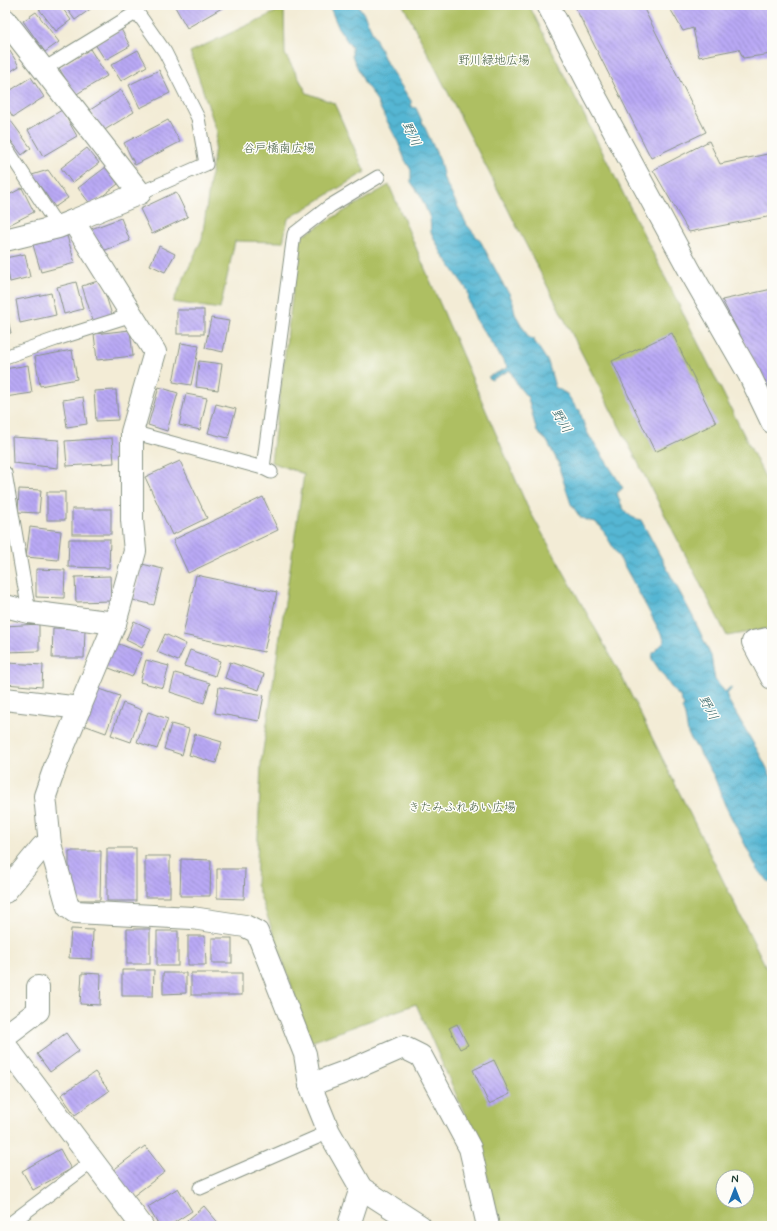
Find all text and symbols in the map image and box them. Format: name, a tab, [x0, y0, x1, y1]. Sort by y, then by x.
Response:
park label: 野川緑地広場	[458, 53, 530, 69]
water label: 野川	[398, 119, 424, 149]
park label: 谷戸橋南広場	[243, 141, 315, 157]
water label: 野川	[547, 405, 575, 437]
water label: 野川	[695, 693, 721, 723]
park label: きたみふれあい広場	[408, 800, 516, 816]
north arrow	[715, 1169, 755, 1209]
text: N	[731, 1173, 739, 1187]

